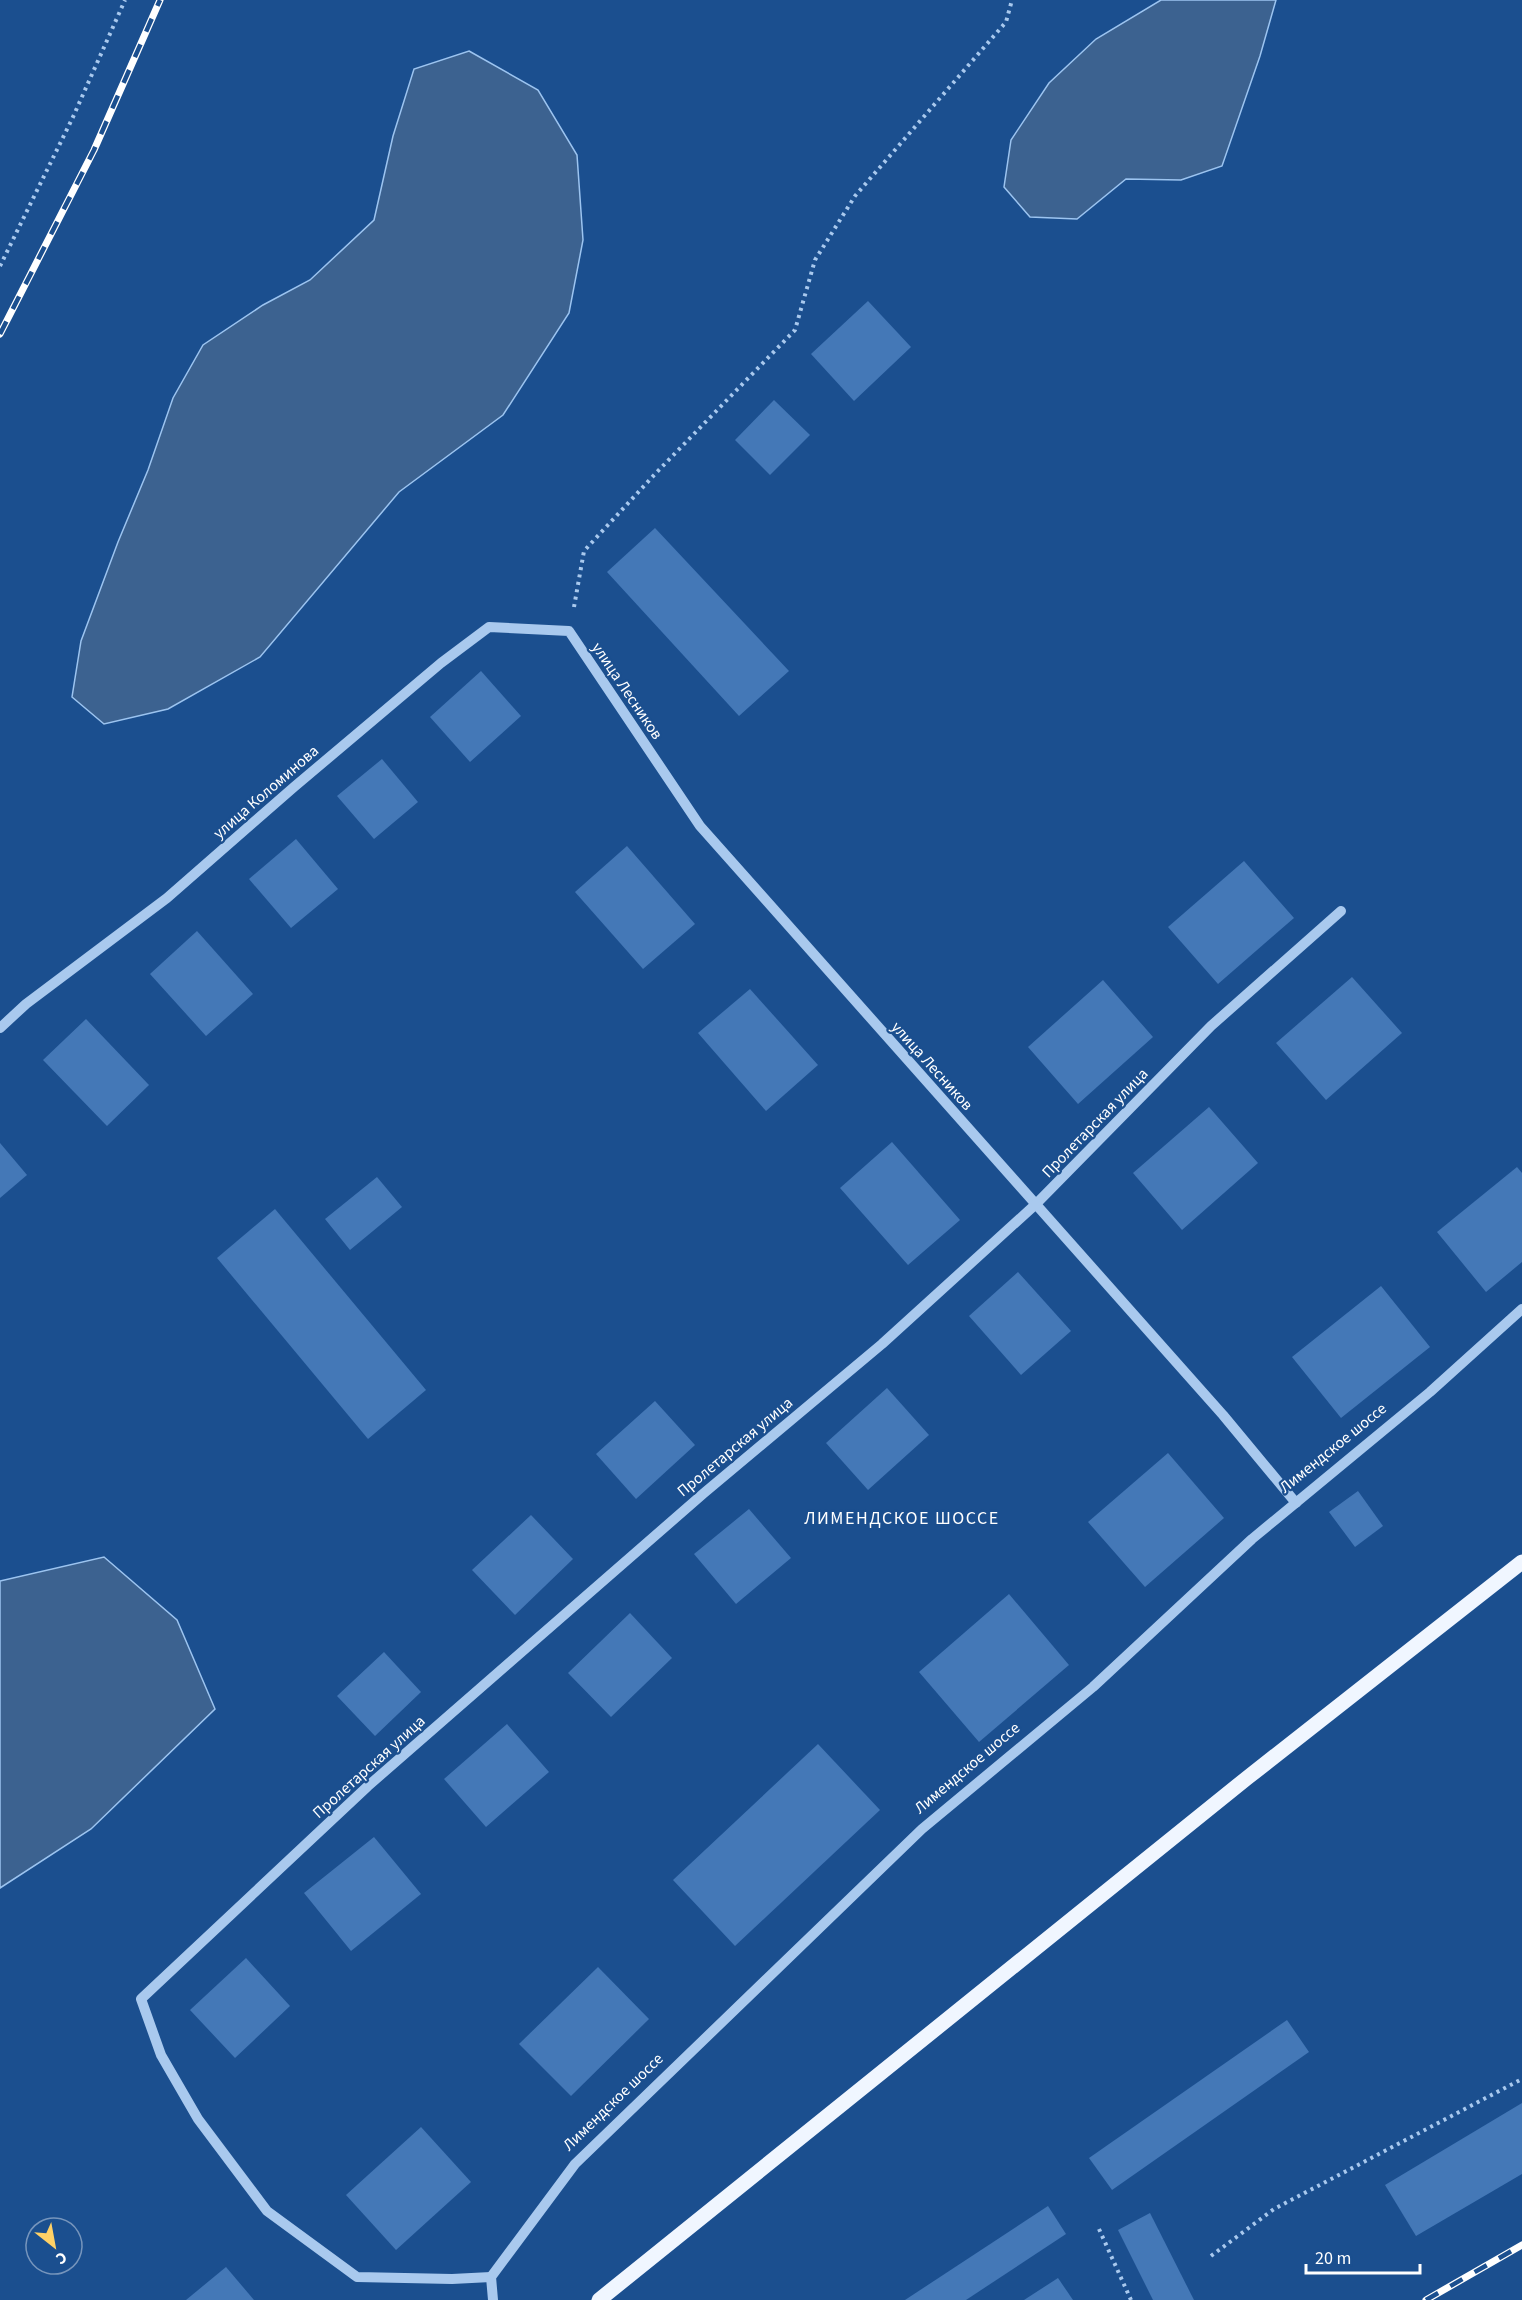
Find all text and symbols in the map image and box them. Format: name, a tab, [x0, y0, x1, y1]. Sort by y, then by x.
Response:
street label: улица Лесников	[586, 638, 668, 744]
street label: улица Коломинова	[209, 740, 323, 844]
street label: улица Лесников	[886, 1017, 978, 1115]
street label: Пролетарская улица	[1037, 1063, 1153, 1183]
street label: Пролетарская улица	[673, 1392, 797, 1502]
street label: Лимендское шоссе	[1275, 1398, 1391, 1498]
district label: ЛИМЕНДСКОЕ ШОССЕ	[804, 1506, 1000, 1531]
street label: Пролетарская улица	[308, 1710, 430, 1824]
street label: Лимендское шоссе	[909, 1717, 1025, 1819]
street label: Лимендское шоссе	[558, 2048, 668, 2156]
north arrow	[24, 2216, 84, 2276]
scale bar	[1306, 2237, 1420, 2275]
text: С	[52, 2246, 71, 2270]
text: 20 m	[1315, 2246, 1351, 2271]

